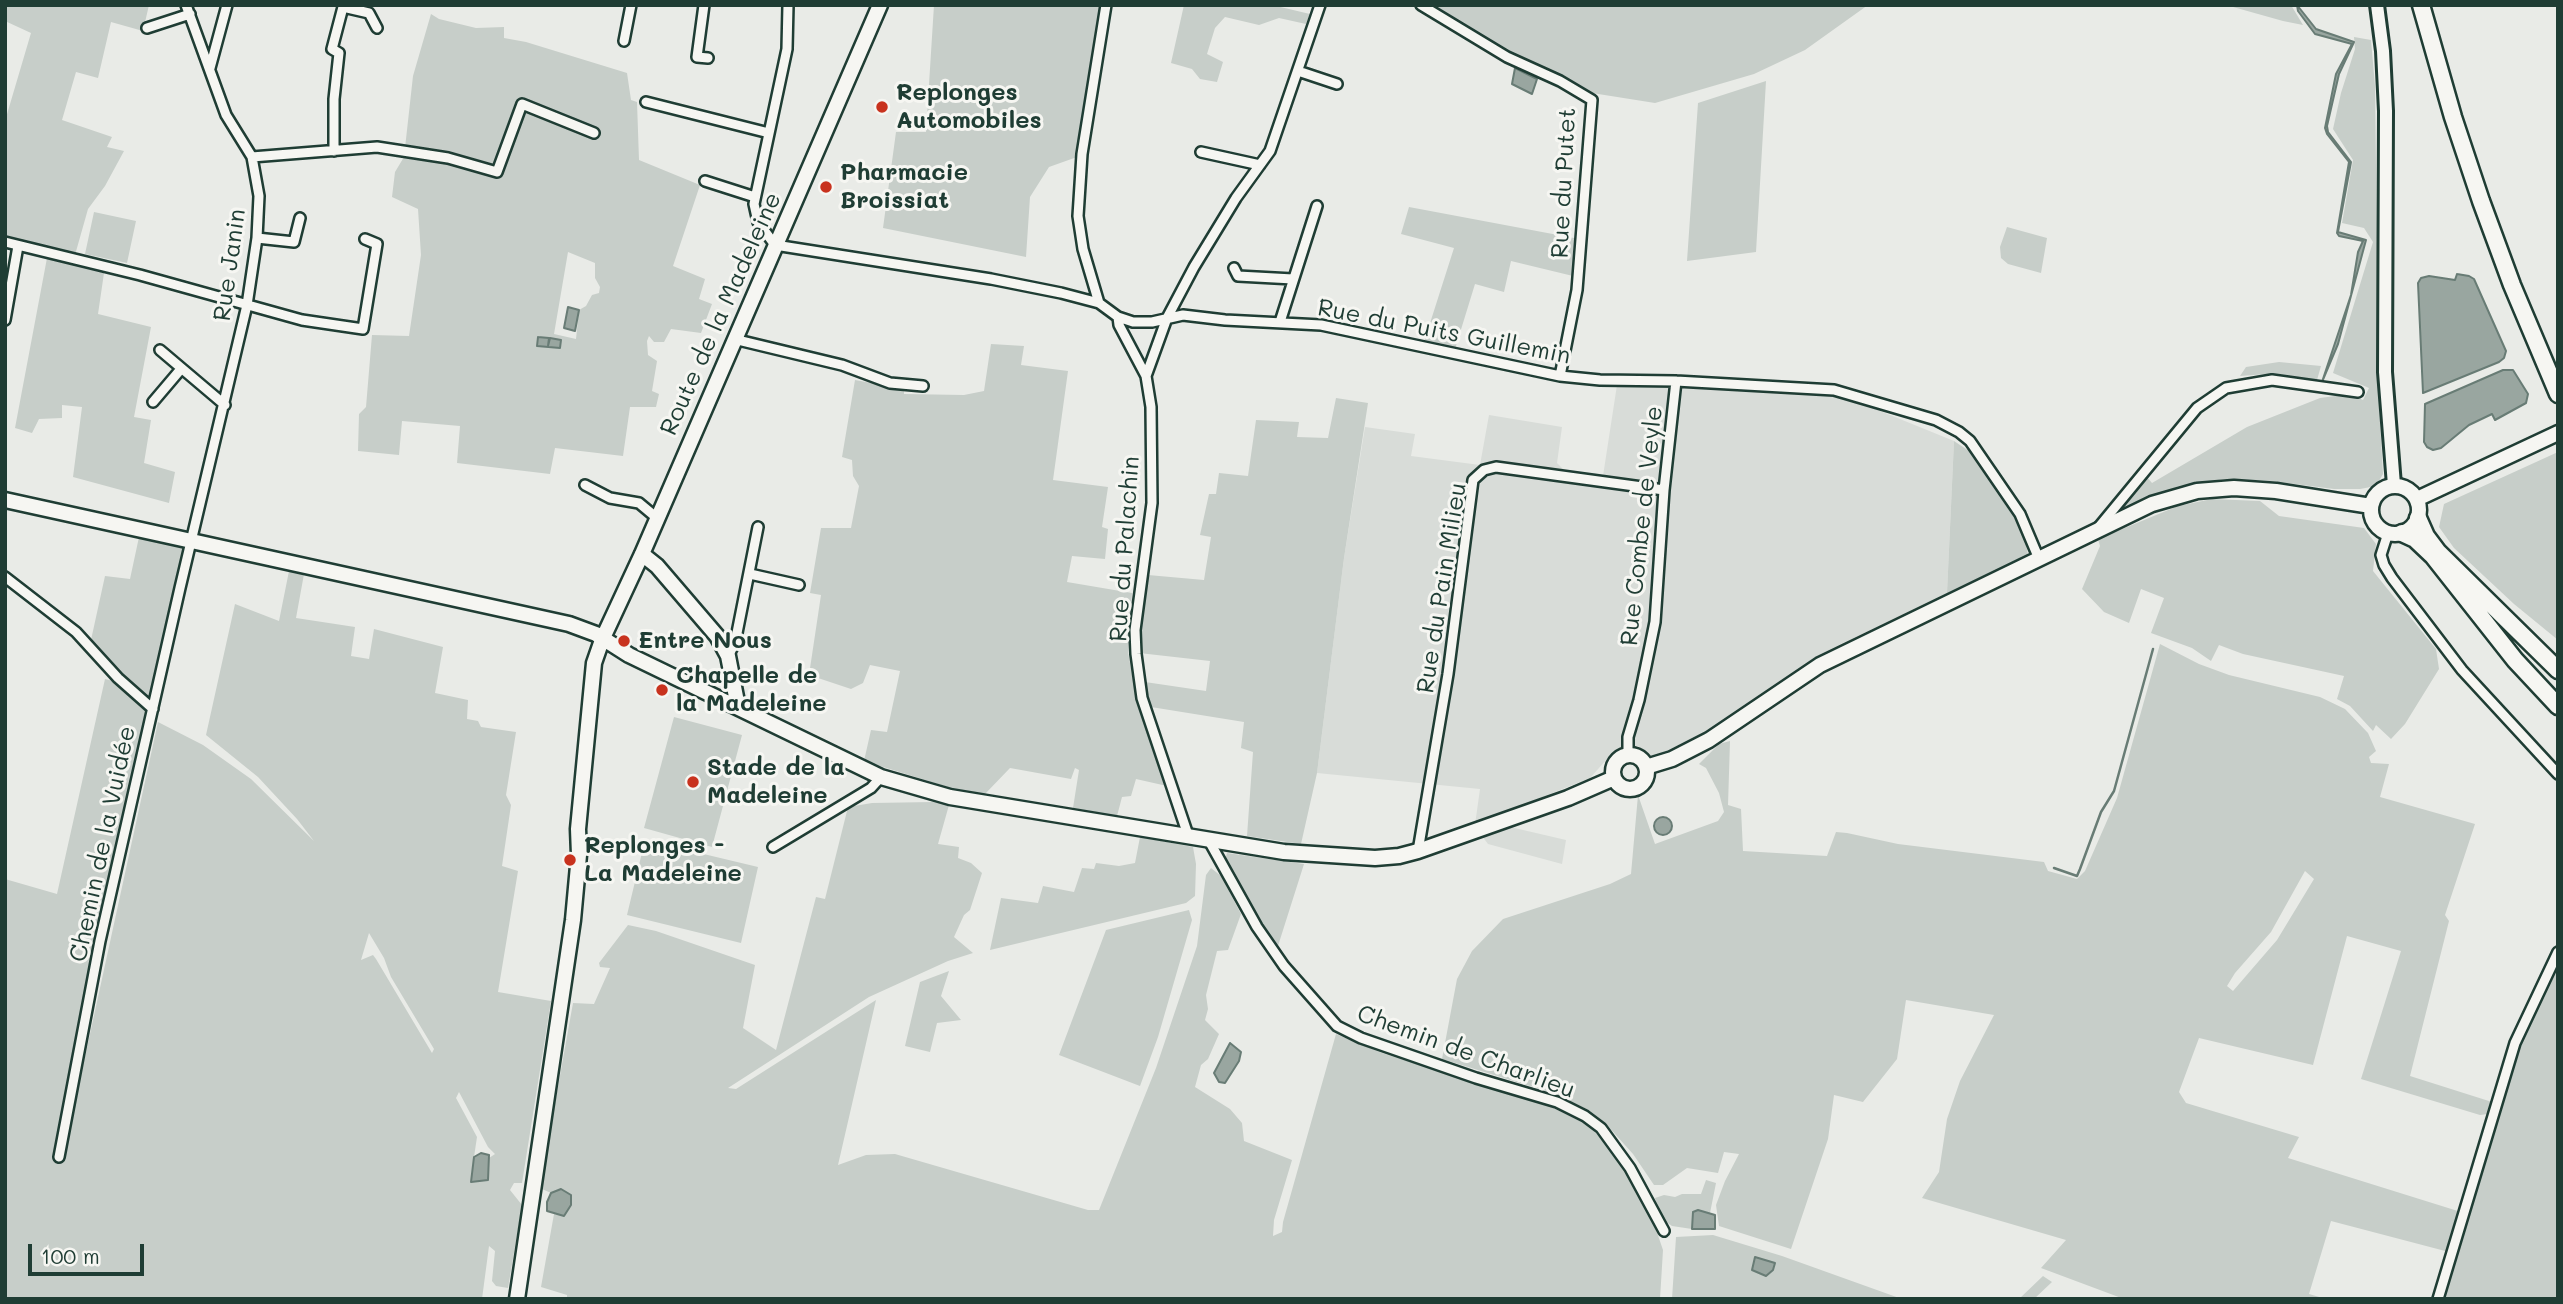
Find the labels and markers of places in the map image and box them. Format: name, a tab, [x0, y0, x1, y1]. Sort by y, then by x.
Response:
place label: Replonges Automobiles	[896, 79, 1042, 135]
marker: Replonges Automobiles	[874, 99, 890, 115]
place label: Pharmacie Broissiat	[840, 159, 968, 215]
marker: Pharmacie Broissiat	[818, 179, 834, 195]
place label: Entre Nous	[638, 627, 772, 655]
marker: Entre Nous	[616, 633, 632, 649]
place label: Chapelle de la Madeleine	[676, 662, 826, 718]
marker: Chapelle de la Madeleine	[654, 682, 670, 698]
place label: Stade de la Madeleine	[707, 754, 845, 810]
marker: Stade de la Madeleine	[685, 774, 701, 790]
place label: Replonges - La Madeleine	[584, 832, 742, 888]
marker: Replonges - La Madeleine	[562, 852, 578, 868]

